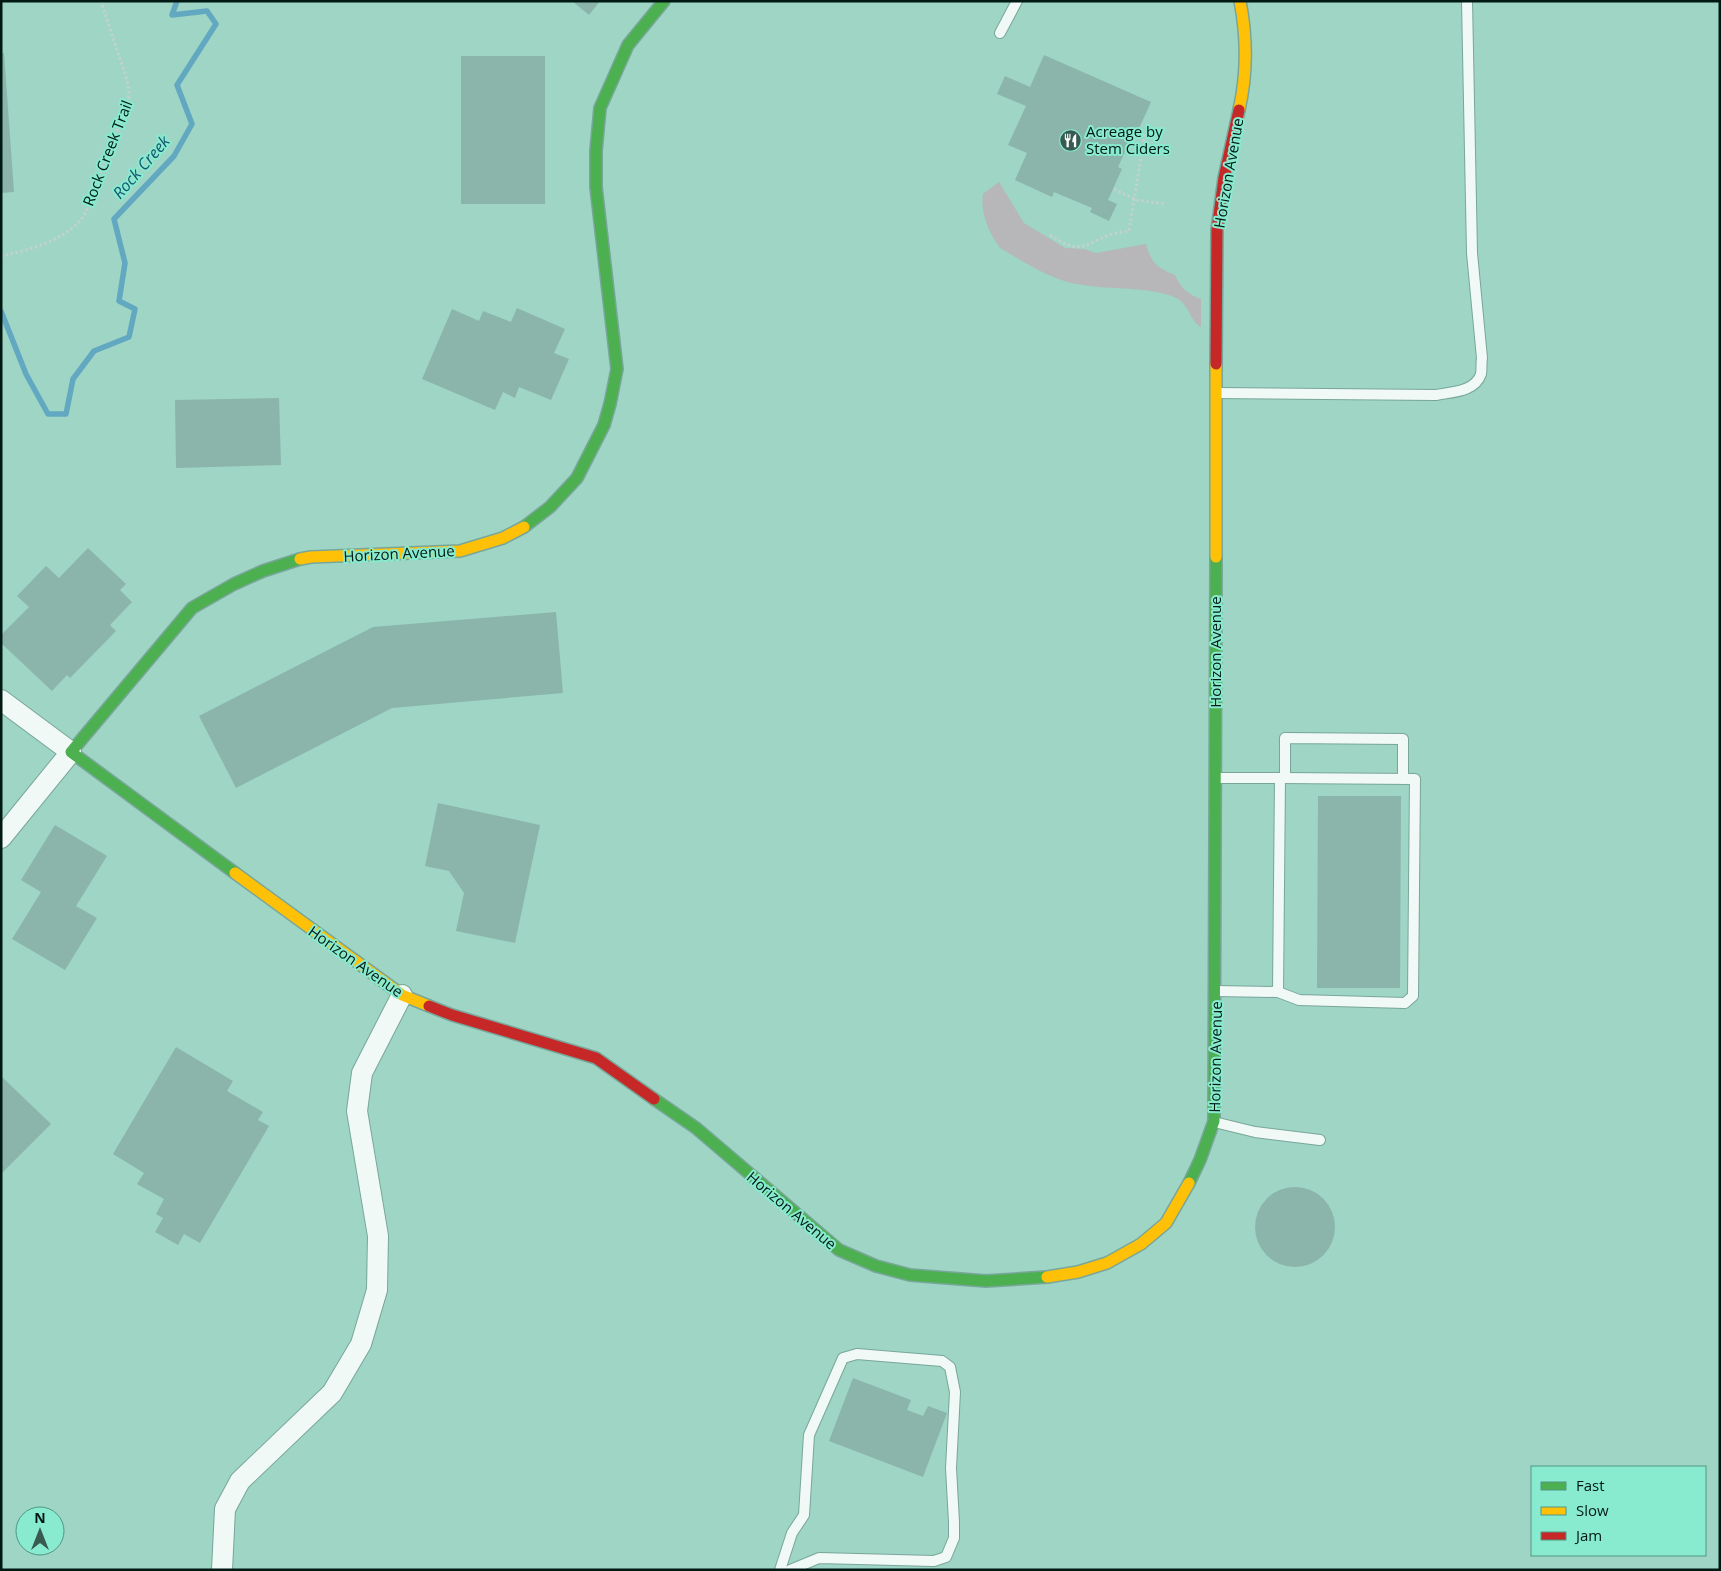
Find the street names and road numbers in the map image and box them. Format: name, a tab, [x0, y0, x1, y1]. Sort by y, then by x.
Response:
street label: Rock Creek Trail	[78, 97, 136, 209]
street label: Horizon Avenue	[1208, 116, 1248, 230]
street label: Horizon Avenue	[343, 540, 455, 566]
street label: Horizon Avenue	[1205, 596, 1225, 708]
street label: Horizon Avenue	[305, 921, 407, 1001]
street label: Horizon Avenue	[1204, 1001, 1226, 1113]
street label: Horizon Avenue	[743, 1167, 841, 1253]

